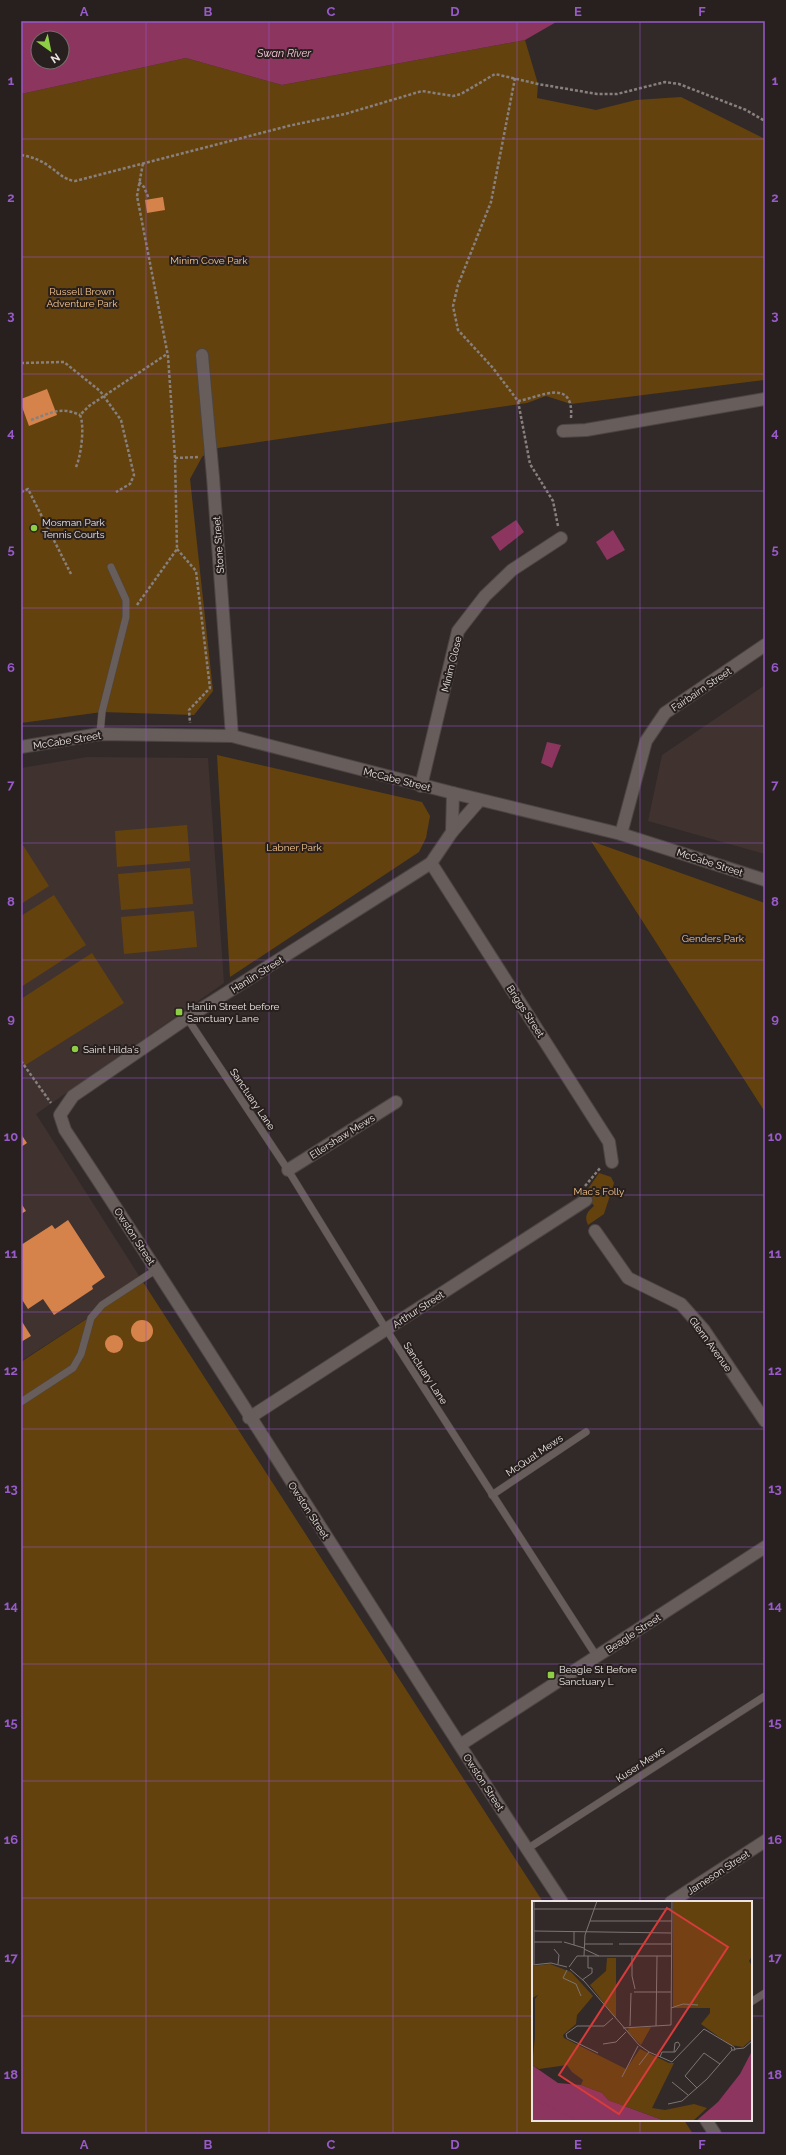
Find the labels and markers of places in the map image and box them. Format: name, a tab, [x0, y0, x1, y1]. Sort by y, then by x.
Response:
place label: Mosman Park Tennis Courts	[42, 517, 106, 540]
marker: Mosman Park Tennis Courts	[29, 523, 39, 533]
place label: Hanlin Street before Sanctuary Lane	[187, 1001, 280, 1024]
marker: Hanlin Street before Sanctuary Lane	[174, 1007, 184, 1017]
marker: Saint Hilda's	[70, 1044, 80, 1054]
place label: Saint Hilda's	[83, 1044, 139, 1055]
place label: Beagle St Before Sanctuary L	[559, 1664, 637, 1687]
marker: Beagle St Before Sanctuary L	[546, 1670, 556, 1680]

